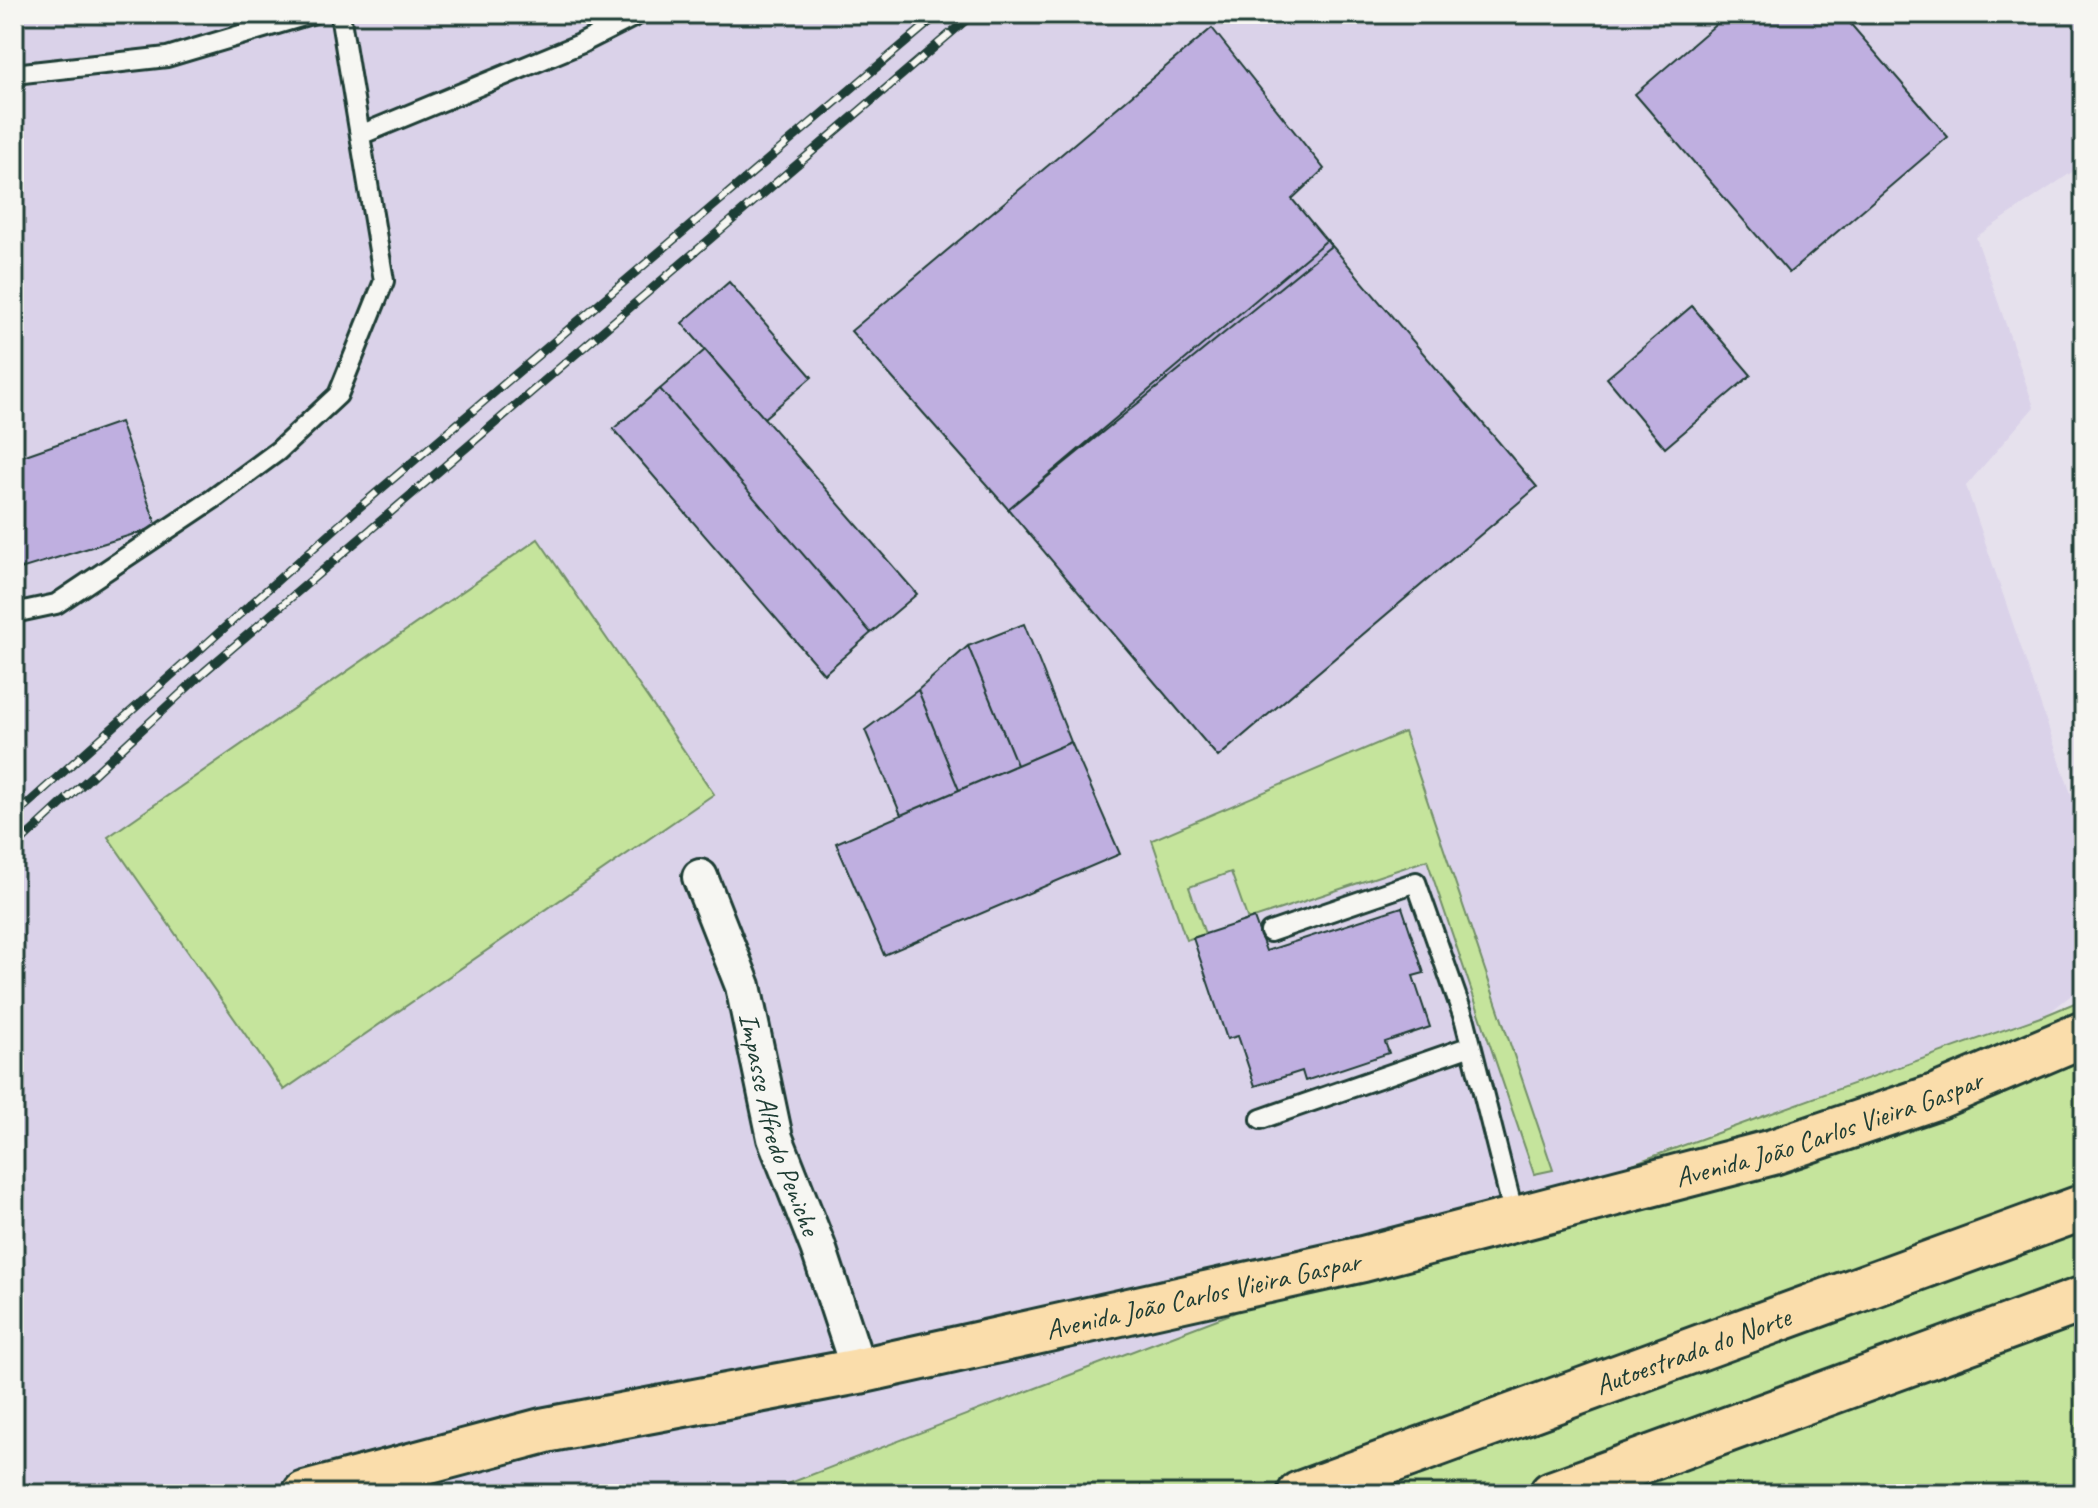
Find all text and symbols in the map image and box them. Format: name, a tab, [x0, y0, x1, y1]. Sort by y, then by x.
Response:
street label: Impasse Alfredo Peniche	[731, 1010, 829, 1242]
street label: Avenida João Carlos Vieira Gaspar	[1672, 1061, 1990, 1195]
street label: Avenida João Carlos Vieira Gaspar	[1042, 1243, 1366, 1347]
street label: Autoestrada do Norte	[1590, 1298, 1797, 1403]

